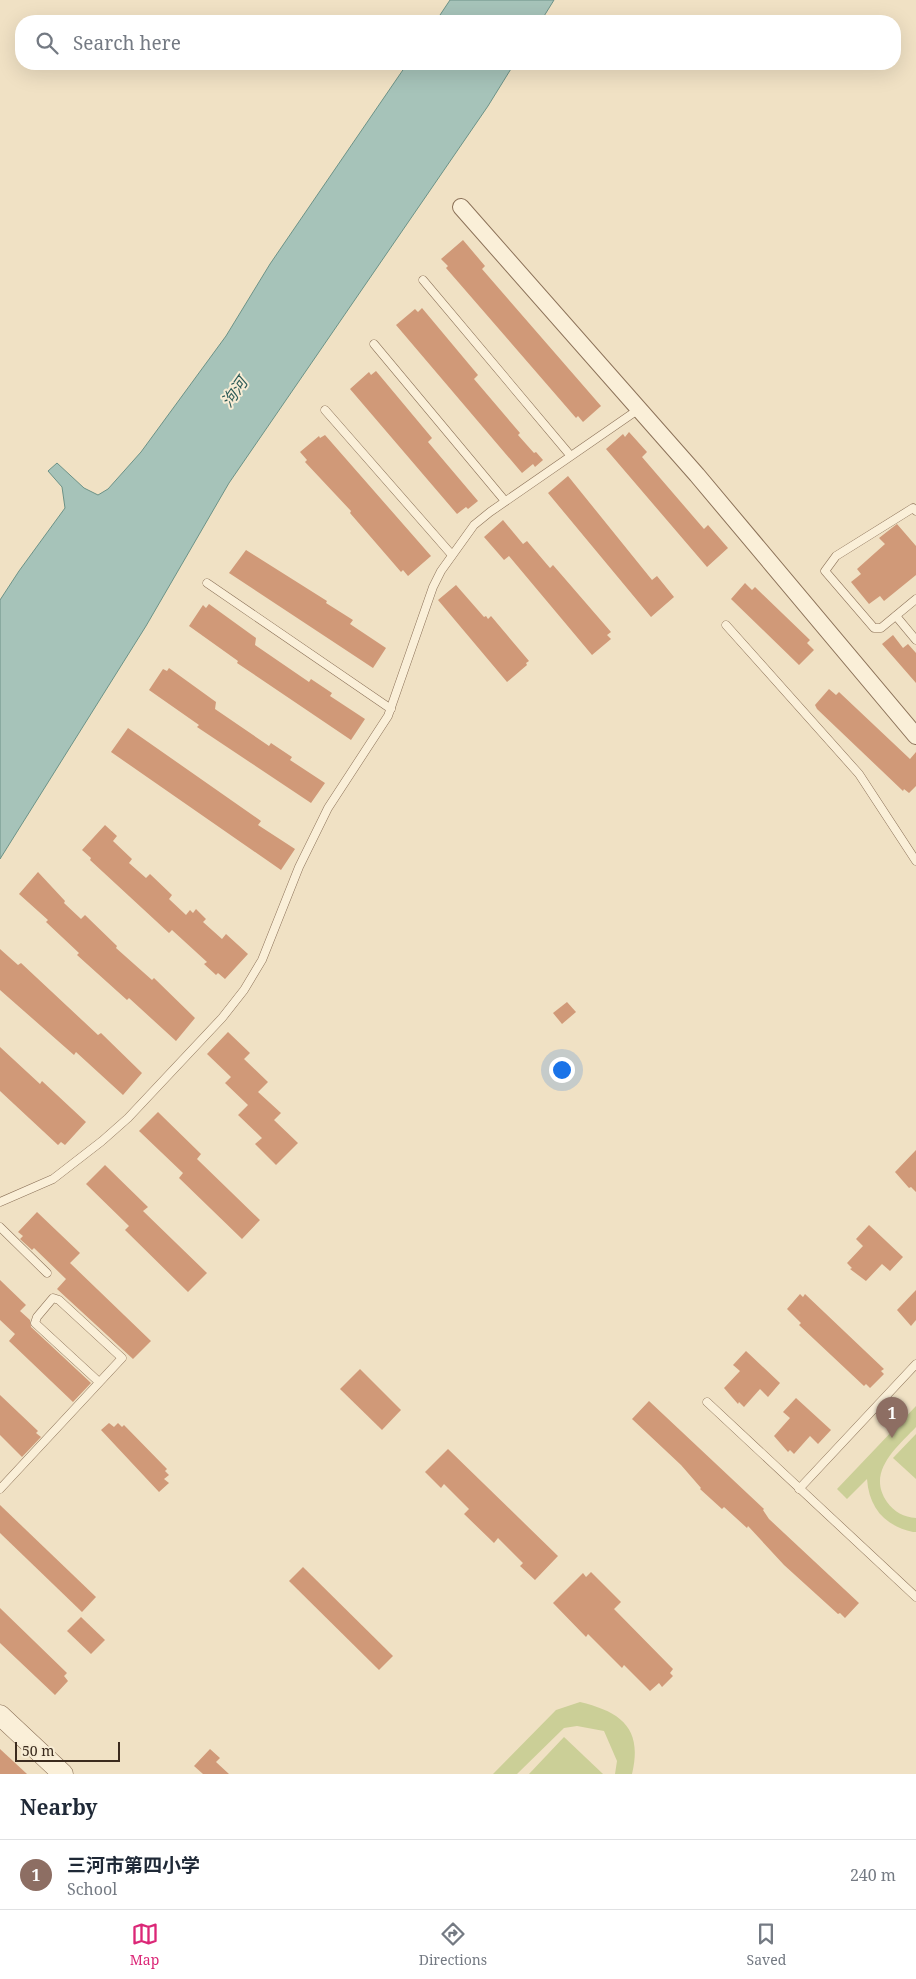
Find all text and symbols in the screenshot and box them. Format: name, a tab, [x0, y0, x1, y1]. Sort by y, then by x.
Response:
search box	[15, 15, 901, 70]
icon: search	[33, 29, 61, 57]
text: Search here	[73, 30, 181, 56]
water label: 泃河	[216, 370, 254, 411]
your location	[549, 1057, 575, 1083]
pin: 1	[876, 1397, 908, 1438]
scale bar	[15, 1739, 120, 1762]
text: 50 m	[22, 1741, 55, 1760]
text: Nearby	[20, 1793, 98, 1821]
text: 三河市第四小学	[67, 1852, 200, 1878]
text: 1	[31, 1864, 41, 1886]
text: 240 m	[850, 1864, 896, 1886]
text: School	[67, 1878, 117, 1900]
tab: Map	[130, 1920, 159, 1969]
tab: Directions	[419, 1920, 487, 1969]
tab: Saved	[747, 1920, 786, 1969]

